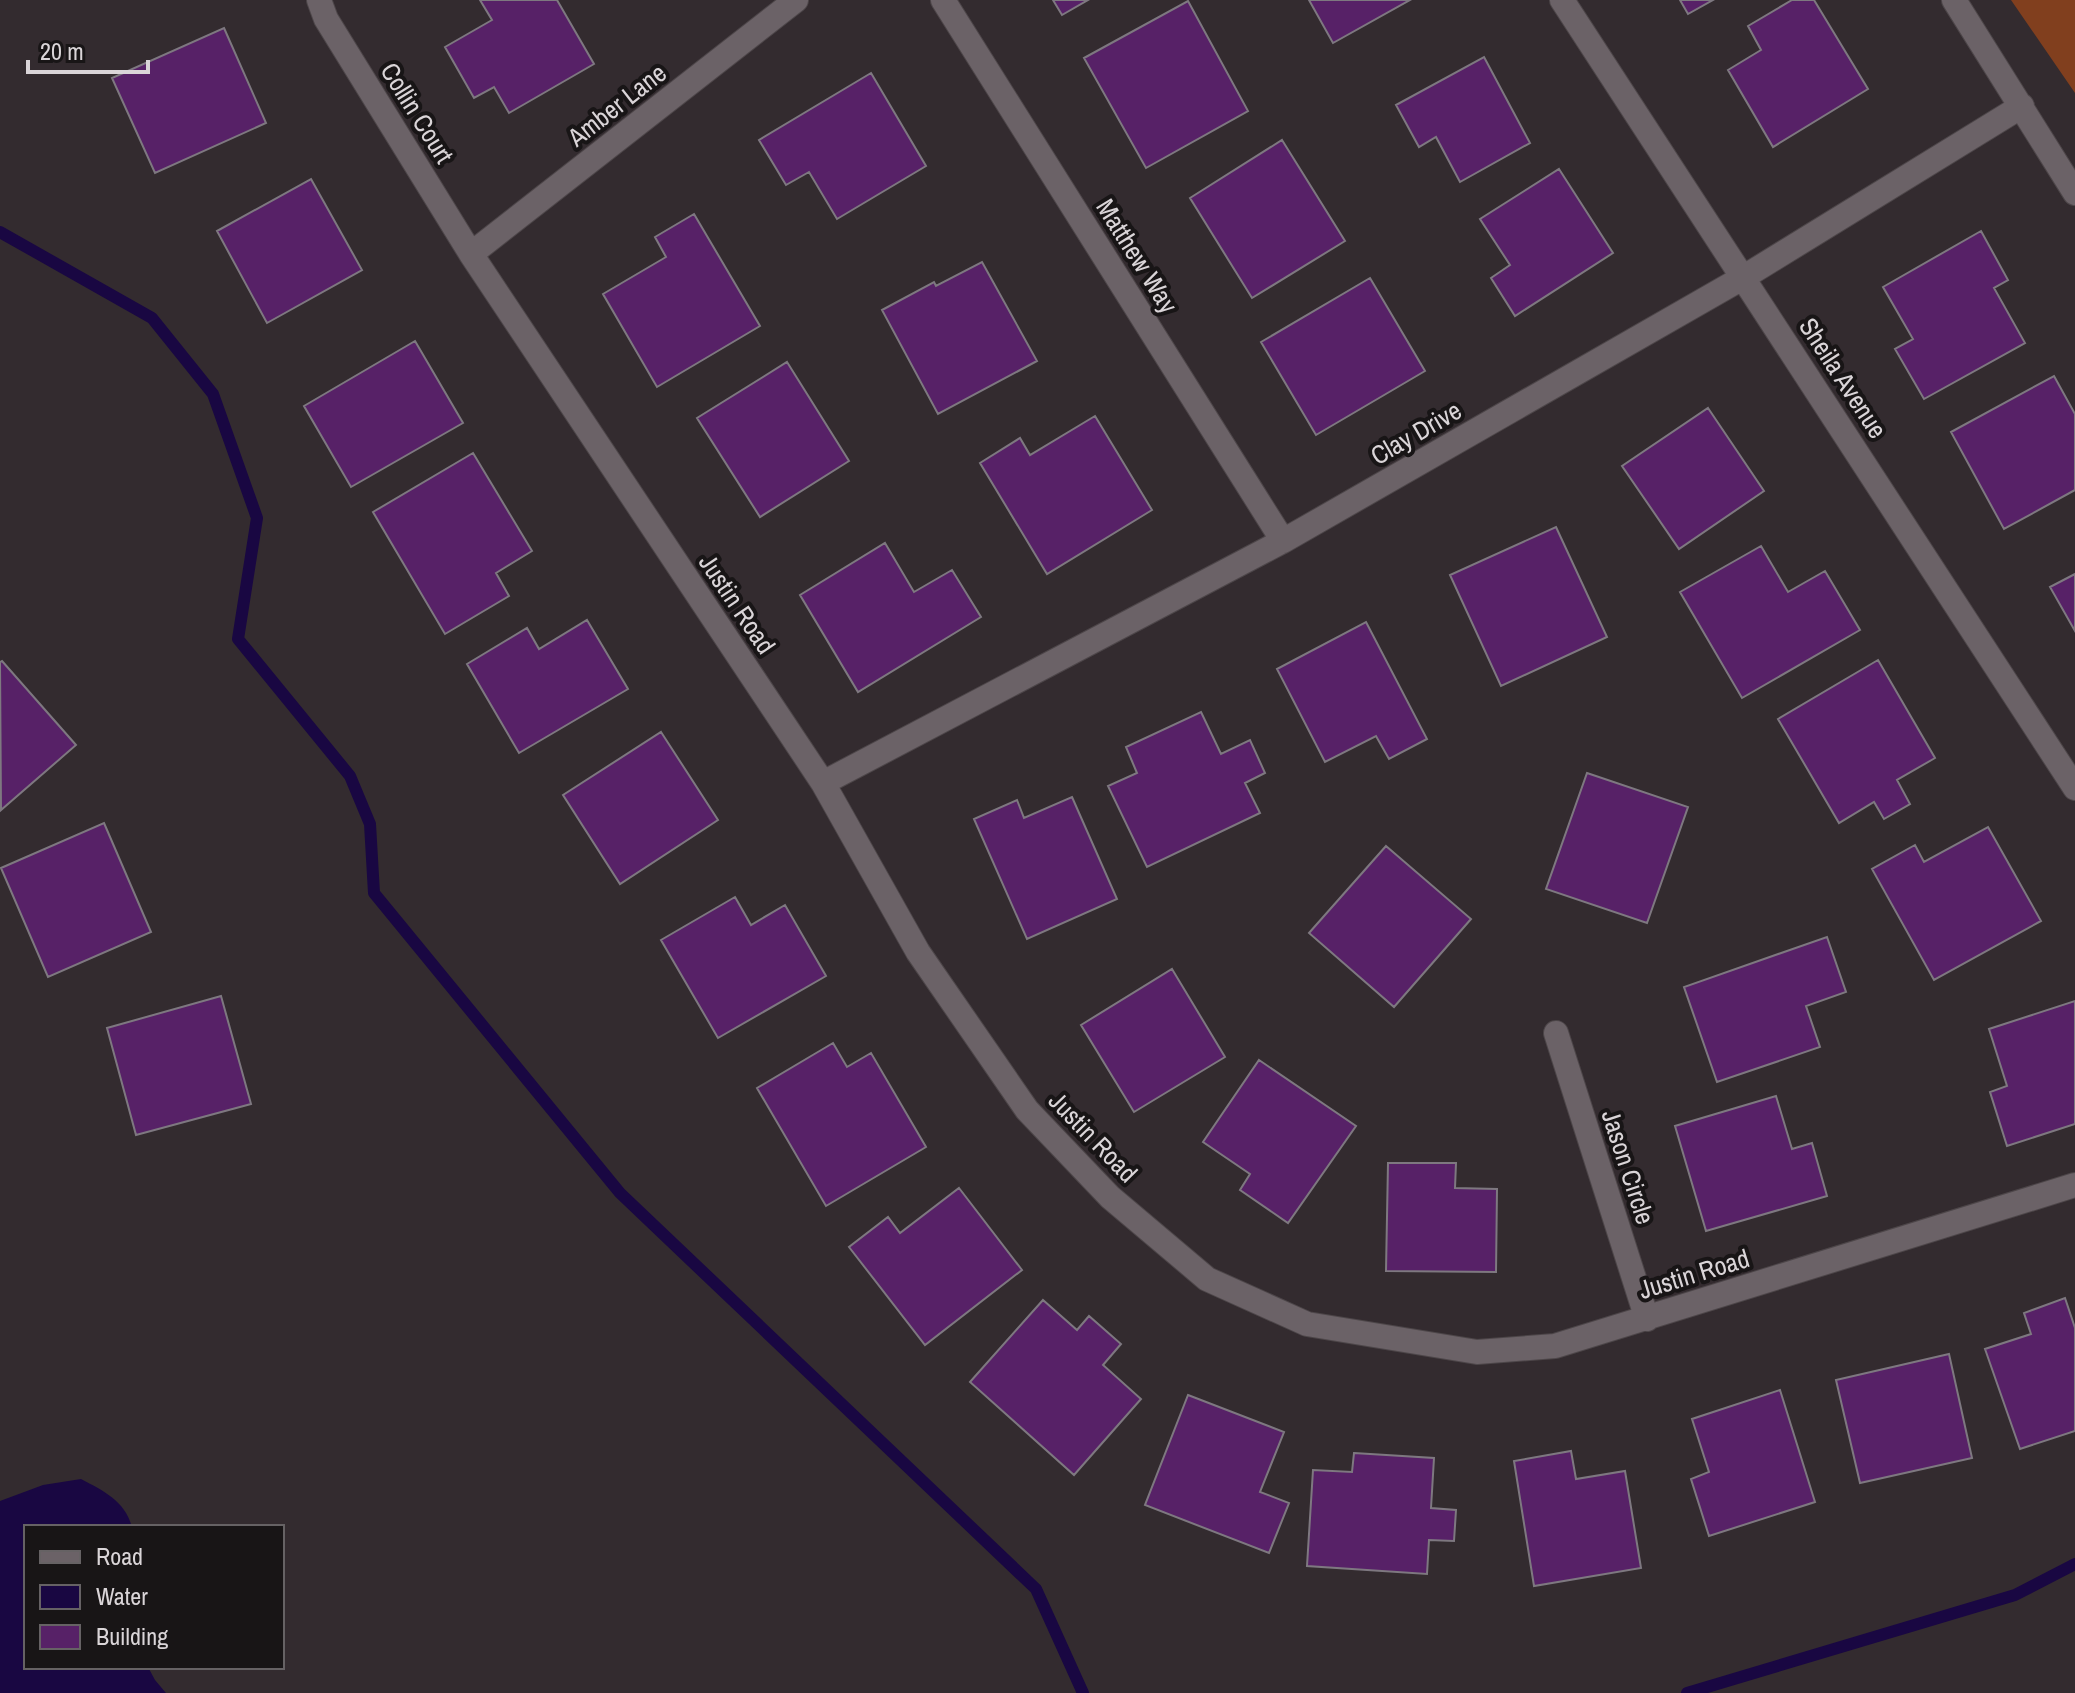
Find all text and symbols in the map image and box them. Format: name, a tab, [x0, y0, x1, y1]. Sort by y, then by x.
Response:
scale bar	[28, 24, 148, 74]
text: 20 m	[40, 35, 84, 67]
street label: Amber Lane	[559, 55, 673, 155]
street label: Collin Court	[373, 56, 462, 170]
street label: Matthew Way	[1089, 192, 1186, 320]
street label: Sheila Avenue	[1791, 311, 1895, 445]
street label: Clay Drive	[1364, 393, 1468, 473]
street label: Justin Road	[691, 547, 784, 661]
street label: Justin Road	[1041, 1084, 1145, 1190]
street label: Jason Circle	[1594, 1105, 1663, 1229]
street label: Justin Road	[1634, 1240, 1753, 1307]
legend	[24, 1525, 284, 1669]
text: Road	[96, 1540, 143, 1572]
text: Water	[96, 1580, 148, 1612]
text: Building	[96, 1620, 168, 1652]

